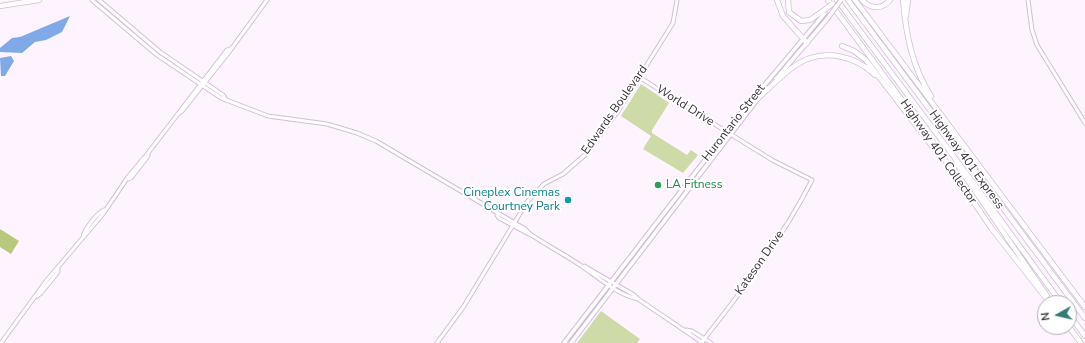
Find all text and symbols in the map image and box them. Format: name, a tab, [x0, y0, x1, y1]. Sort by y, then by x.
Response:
street label: Edwards Boulevard	[579, 63, 651, 157]
street label: Hurontario Street	[699, 82, 769, 164]
street label: World Drive	[653, 83, 717, 129]
street label: Highway 401 Collector	[896, 97, 980, 207]
street label: Highway 401 Express	[925, 108, 1007, 212]
place label: LA Fitness	[666, 178, 722, 192]
marker: LA Fitness	[653, 180, 663, 190]
place label: Cineplex Cinemas Courtney Park	[463, 186, 560, 214]
marker: Cineplex Cinemas Courtney Park	[563, 195, 573, 205]
street label: Kateson Drive	[733, 228, 787, 298]
north arrow	[1037, 295, 1077, 335]
text: N	[1038, 311, 1054, 322]

